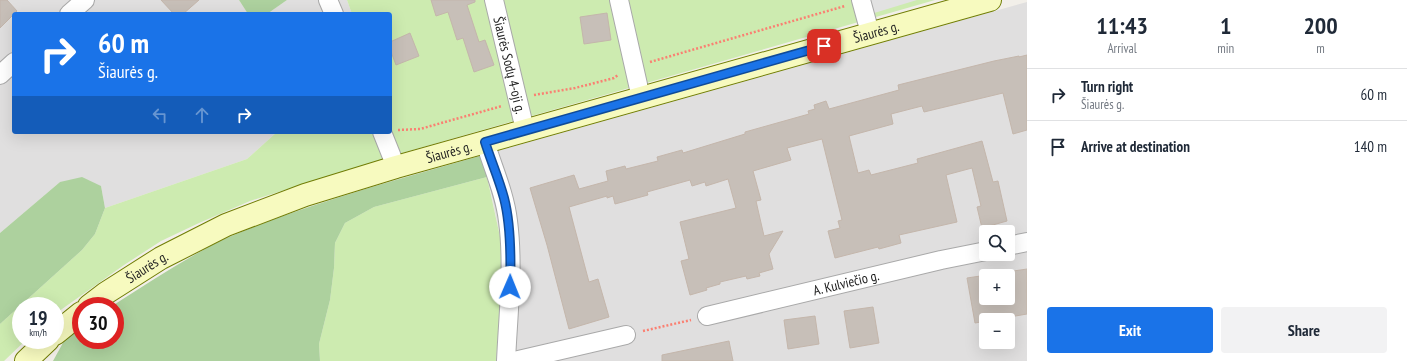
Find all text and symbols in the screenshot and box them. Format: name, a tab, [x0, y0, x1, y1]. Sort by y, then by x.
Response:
text: 11:43	[1096, 10, 1148, 41]
text: 1	[1220, 10, 1231, 41]
text: 200	[1303, 10, 1338, 41]
street label: Šiaurės Sodų 4-oji g.	[489, 15, 530, 116]
street label: Šiaurės g.	[851, 17, 901, 47]
text: 60 m	[98, 24, 149, 61]
icon: right	[32, 28, 84, 80]
pin	[807, 29, 841, 63]
icon: arrive	[813, 35, 835, 57]
text: Arrival	[1107, 40, 1137, 57]
text: min	[1217, 40, 1234, 57]
text: m	[1316, 40, 1325, 57]
text: Šiaurės g.	[98, 60, 158, 83]
text: Turn right	[1081, 77, 1133, 96]
icon: right	[1047, 84, 1069, 106]
text: 60 m	[1361, 85, 1387, 104]
text: Šiaurės g.	[1081, 96, 1124, 113]
icon: left	[149, 104, 171, 126]
icon: ahead	[191, 104, 213, 126]
icon: right	[233, 104, 255, 126]
icon: arrive	[1047, 136, 1069, 158]
street label: Šiaurės g.	[424, 137, 474, 167]
text: Arrive at destination	[1081, 137, 1190, 156]
text: 140 m	[1354, 137, 1387, 156]
map controls	[979, 225, 1015, 349]
button: search	[979, 225, 1015, 261]
street label: Šiaurės g.	[122, 247, 171, 287]
position arrow	[489, 266, 531, 308]
street label: A. Kulviečio g.	[811, 266, 881, 299]
button: +	[979, 269, 1015, 305]
speed limit sign: 30	[72, 297, 124, 349]
text: 19	[28, 305, 48, 331]
button: Exit	[1047, 307, 1213, 353]
button: Share	[1221, 307, 1387, 353]
button: −	[979, 313, 1015, 349]
text: km/h	[29, 326, 47, 339]

